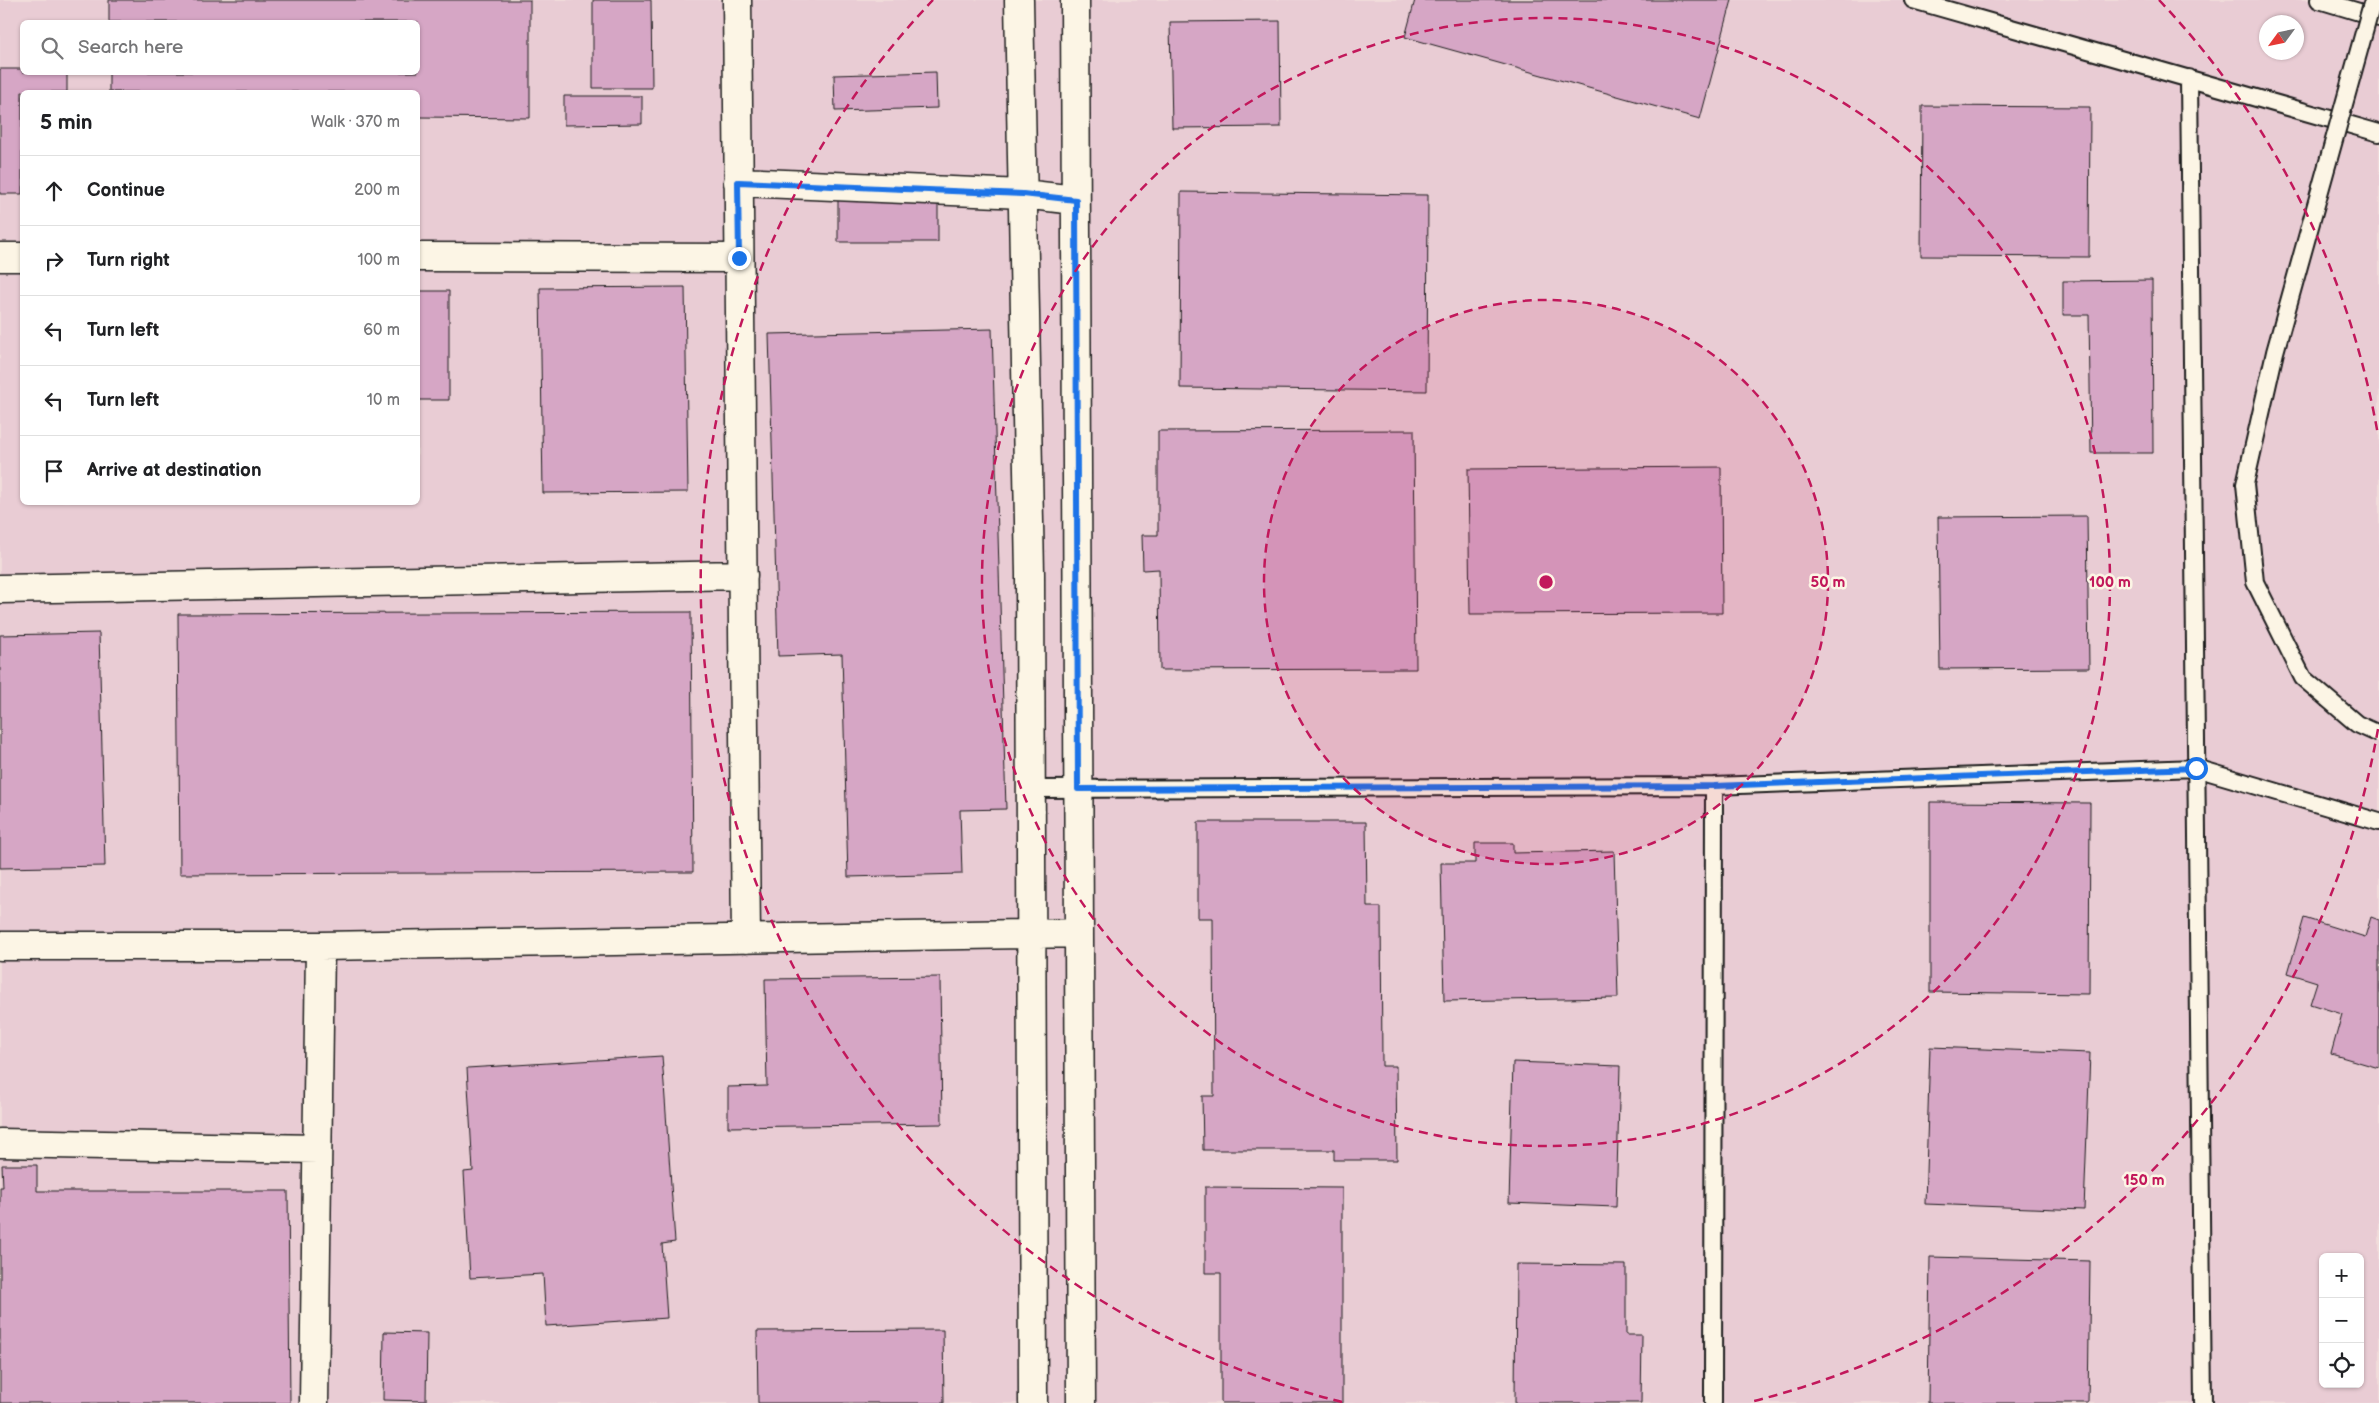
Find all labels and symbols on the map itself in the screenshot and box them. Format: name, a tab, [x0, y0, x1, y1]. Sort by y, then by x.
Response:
north arrow	[2259, 15, 2304, 60]
route end	[728, 247, 751, 270]
centre of rings	[1537, 573, 1555, 591]
text: 50 m	[1811, 573, 1846, 592]
text: 100 m	[2089, 573, 2131, 592]
route start	[2185, 757, 2208, 780]
text: 150 m	[2123, 1171, 2165, 1190]

